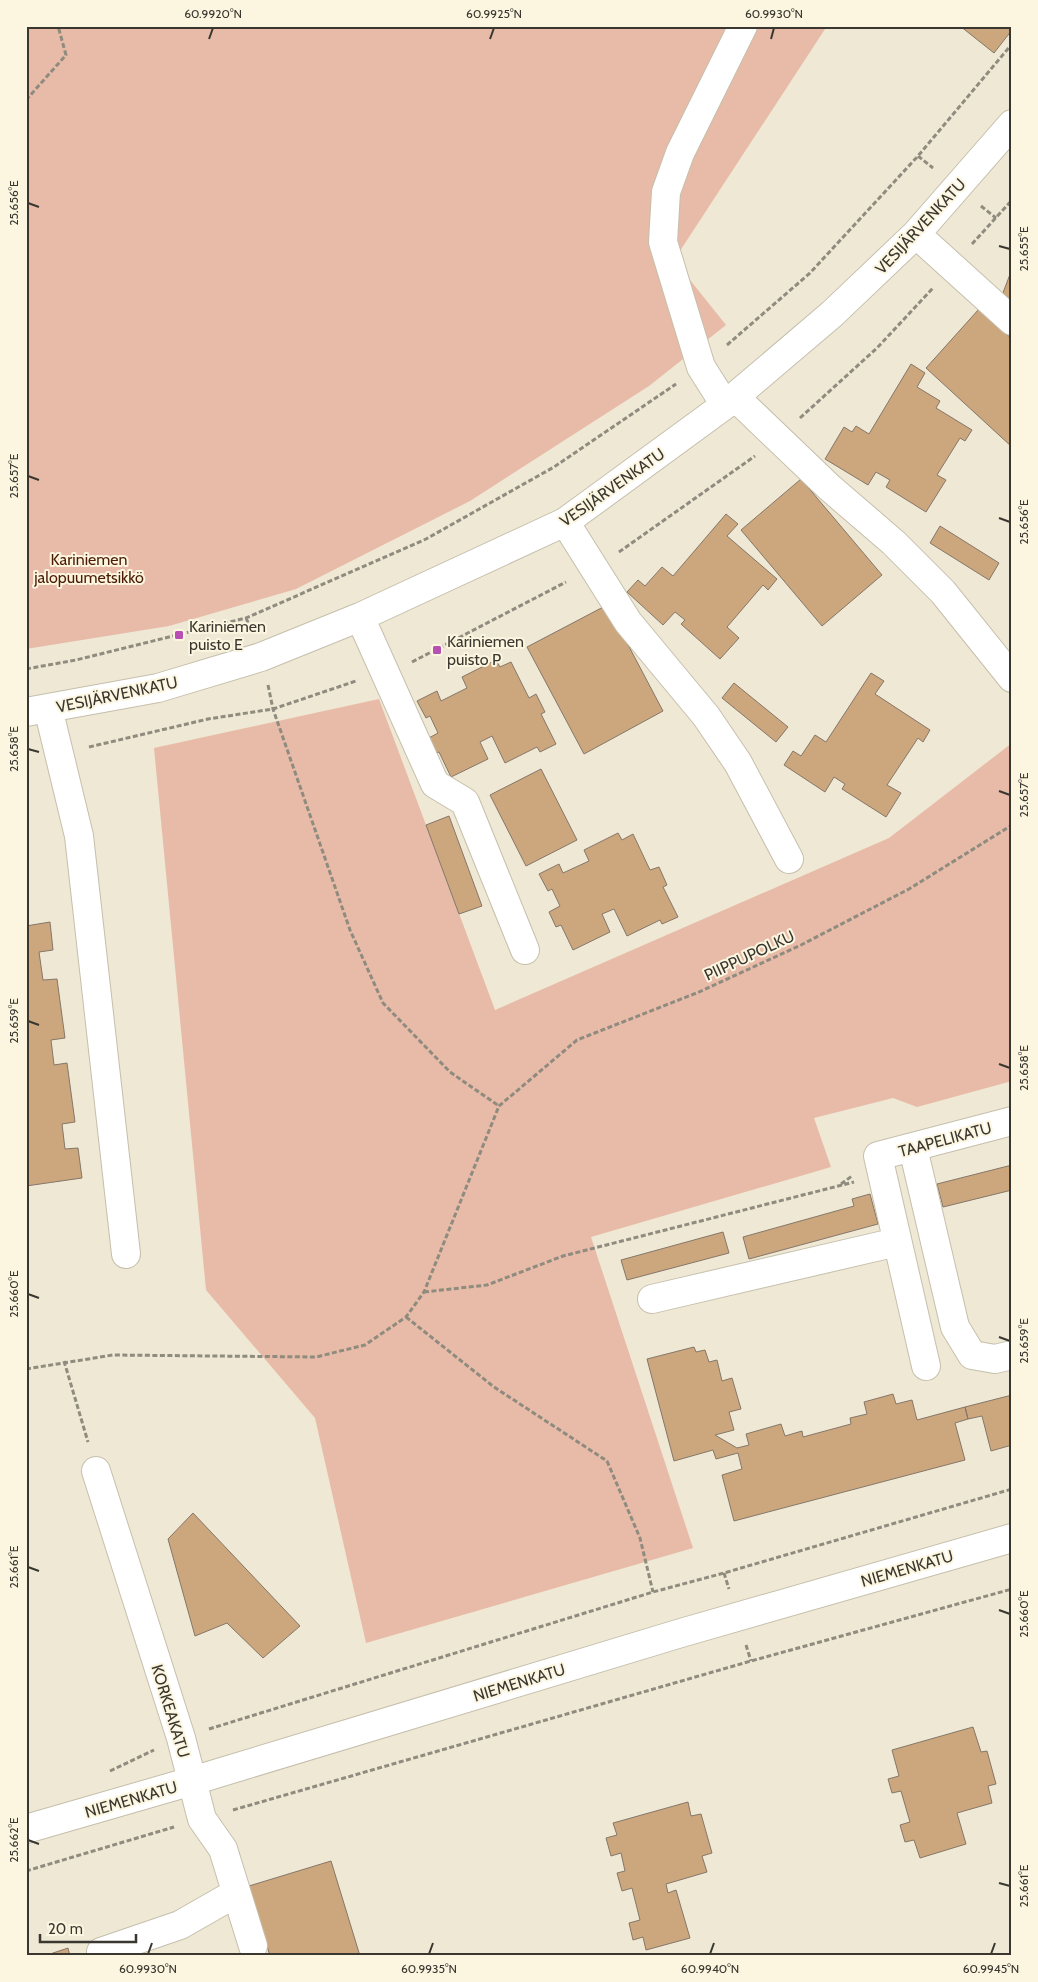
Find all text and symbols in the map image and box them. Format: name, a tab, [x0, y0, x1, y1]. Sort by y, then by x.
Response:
text: 60.9920°N	[184, 6, 242, 21]
text: 60.9925°N	[466, 6, 522, 21]
text: 60.9930°N	[745, 6, 803, 21]
street label: VESIJÄRVENKATU	[871, 175, 969, 278]
text: 25.656°E	[6, 180, 21, 226]
text: 25.655°E	[1016, 226, 1031, 272]
street label: VESIJÄRVENKATU	[556, 444, 668, 531]
text: 25.657°E	[6, 453, 21, 498]
text: 25.656°E	[1016, 499, 1031, 545]
park label: Kariniemen jalopuumetsikkö	[33, 550, 144, 587]
place label: Kariniemen puisto E	[189, 617, 266, 654]
marker: Kariniemen puisto E	[173, 629, 185, 641]
place label: Kariniemen puisto P	[447, 632, 524, 669]
marker: Kariniemen puisto P	[431, 644, 443, 656]
street label: VESIJÄRVENKATU	[55, 672, 180, 717]
text: 25.658°E	[6, 726, 21, 772]
text: 25.657°E	[1016, 772, 1031, 817]
street label: PIIPPUPOLKU	[701, 926, 797, 985]
text: 25.659°E	[6, 998, 21, 1044]
text: 25.658°E	[1016, 1045, 1031, 1091]
street label: TAAPELIKATU	[896, 1118, 994, 1161]
text: 25.660°E	[6, 1270, 21, 1318]
text: 25.659°E	[1016, 1318, 1031, 1364]
text: 25.661°E	[6, 1545, 21, 1588]
street label: NIEMENKATU	[859, 1546, 956, 1591]
text: 25.660°E	[1016, 1590, 1031, 1638]
street label: NIEMENKATU	[471, 1659, 568, 1706]
street label: KORKEAKATU	[147, 1662, 194, 1760]
street label: NIEMENKATU	[83, 1777, 180, 1822]
text: 25.662°E	[6, 1817, 21, 1863]
text: 25.661°E	[1016, 1864, 1031, 1907]
scale bar	[40, 1912, 136, 1944]
text: 20 m	[48, 1920, 83, 1938]
text: 60.9930°N	[119, 1961, 177, 1976]
text: 60.9935°N	[401, 1961, 457, 1976]
text: 60.9940°N	[681, 1961, 739, 1976]
text: 60.9945°N	[963, 1961, 1019, 1976]

